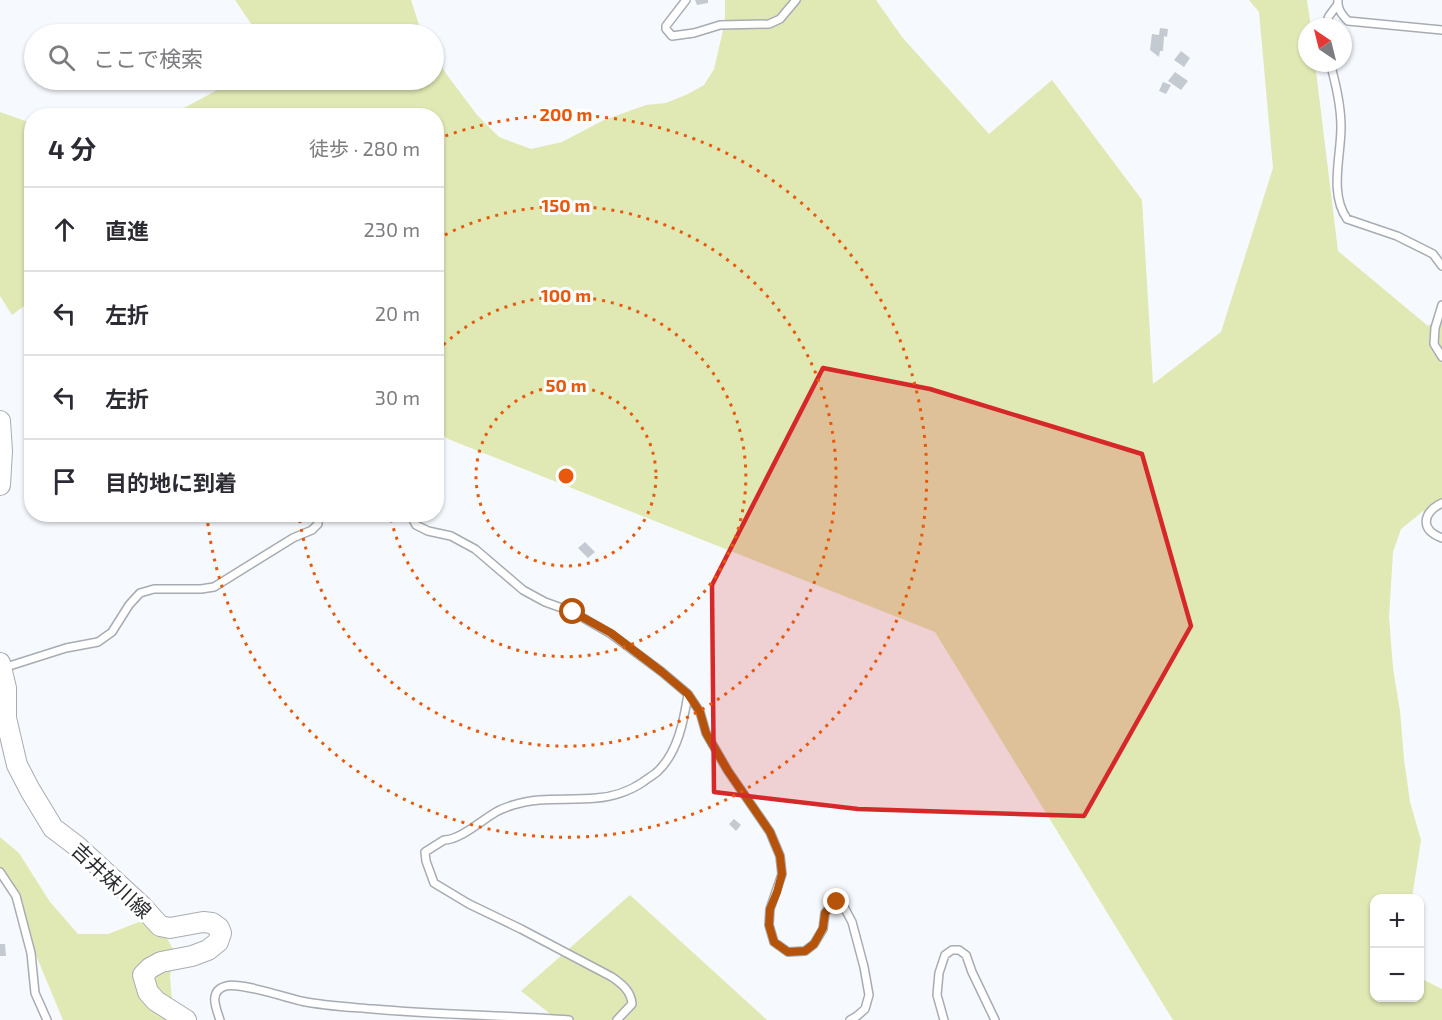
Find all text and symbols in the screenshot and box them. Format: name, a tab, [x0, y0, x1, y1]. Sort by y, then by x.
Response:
north arrow	[1298, 18, 1352, 72]
search box	[24, 24, 444, 90]
icon: search	[45, 41, 78, 74]
text: ここで検索	[93, 45, 203, 71]
text: 200 m	[540, 103, 592, 125]
text: 4 分	[48, 133, 96, 164]
text: 徒歩 · 280 m	[309, 136, 420, 160]
text: 150 m	[542, 194, 590, 216]
icon: ahead	[48, 213, 81, 246]
text: 直進	[105, 217, 149, 243]
text: 230 m	[364, 217, 420, 241]
text: 100 m	[541, 284, 591, 306]
icon: left	[48, 297, 81, 330]
text: 左折	[105, 301, 149, 327]
text: 20 m	[375, 301, 420, 325]
text: 50 m	[545, 374, 587, 396]
icon: left	[48, 381, 81, 414]
text: 左折	[105, 385, 149, 411]
text: 30 m	[375, 385, 420, 409]
icon: arrive	[48, 465, 81, 498]
centre of rings	[556, 466, 576, 486]
text: 目的地に到着	[105, 469, 237, 495]
route start	[559, 598, 585, 624]
street label: 吉井妹川線	[67, 837, 157, 923]
route end	[823, 888, 849, 914]
map controls	[1370, 894, 1424, 1002]
button: +	[1370, 894, 1424, 948]
button: −	[1370, 948, 1424, 1002]

